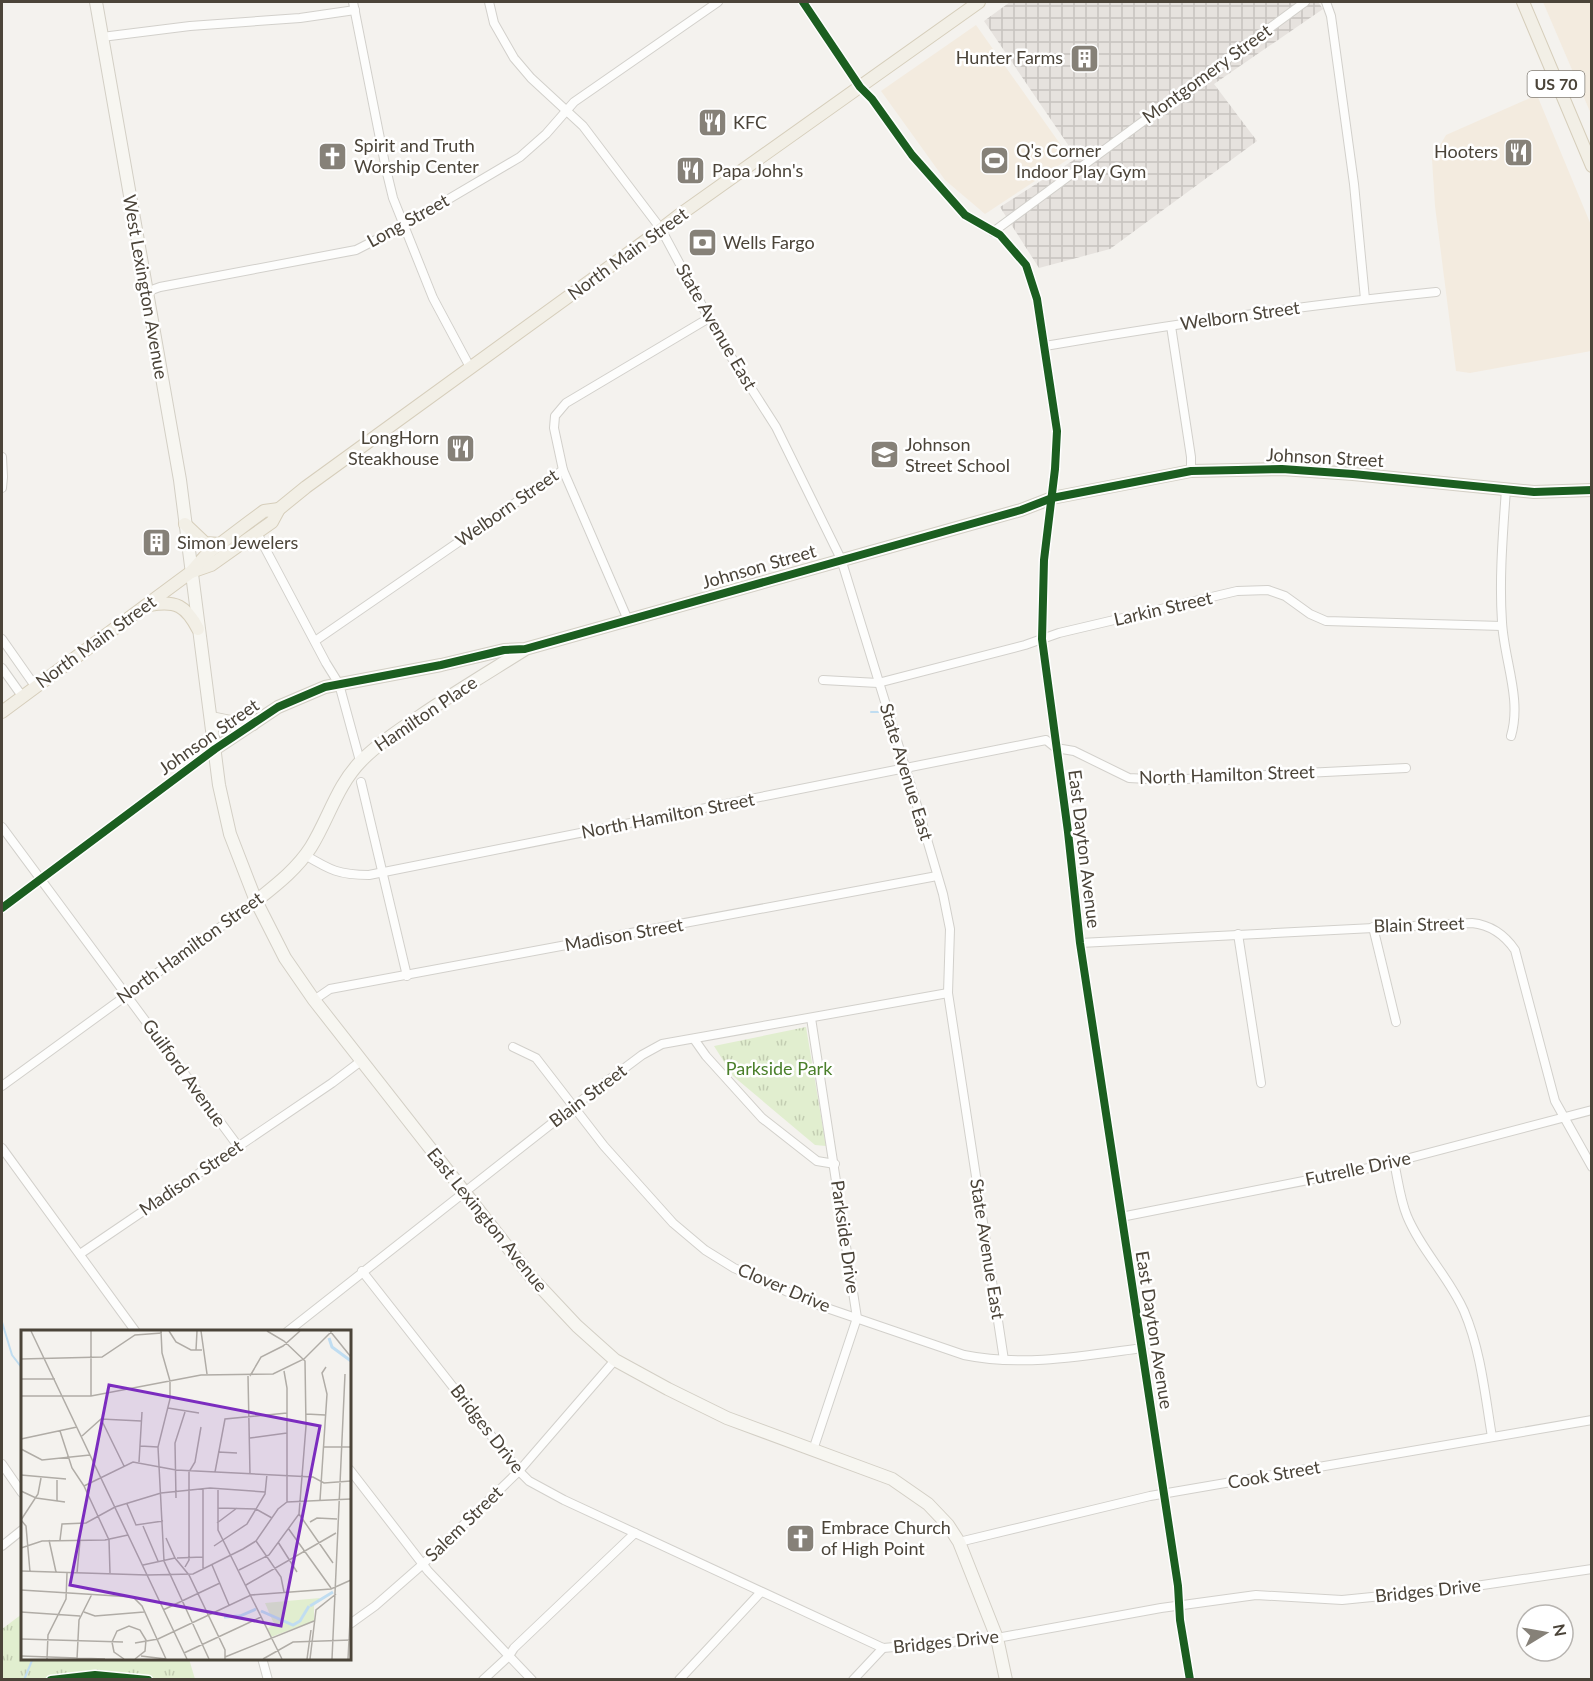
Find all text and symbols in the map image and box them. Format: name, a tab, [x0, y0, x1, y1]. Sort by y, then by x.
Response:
street label: Montgomery Street	[1138, 19, 1276, 127]
building icon: Hunter Farms	[1068, 42, 1100, 74]
place label: Hunter Farms	[956, 46, 1063, 68]
road number: US 70	[1528, 71, 1584, 97]
restaurant icon: KFC	[696, 107, 728, 139]
place label: KFC	[733, 111, 767, 133]
place label: Spirit and Truth Worship Center	[354, 134, 479, 177]
restaurant icon: Hooters	[1503, 136, 1535, 168]
place label: Q's Corner Indoor Play Gym	[1016, 139, 1146, 182]
church icon: Spirit and Truth Worship Center	[317, 140, 349, 172]
place label: Hooters	[1434, 140, 1498, 162]
sports icon: Q's Corner Indoor Play Gym	[979, 145, 1011, 177]
restaurant icon: Papa John's	[675, 155, 707, 187]
place label: Papa John's	[712, 159, 804, 181]
street label: Long Street	[363, 188, 453, 252]
street label: West Lexington Avenue	[119, 193, 173, 381]
street label: North Main Street	[563, 202, 692, 304]
bank icon: Wells Fargo	[686, 227, 718, 259]
place label: Wells Fargo	[723, 231, 815, 253]
street label: State Avenue East	[672, 259, 762, 394]
street label: Welborn Street	[1179, 296, 1301, 334]
place label: LongHorn Steakhouse	[348, 426, 439, 469]
restaurant icon: LongHorn Steakhouse	[444, 432, 476, 464]
place label: Johnson Street School	[905, 433, 1010, 476]
school or university icon: Johnson Street School	[868, 439, 900, 471]
street label: Johnson Street	[1266, 443, 1385, 471]
street label: Welborn Street	[451, 463, 562, 551]
building icon: Simon Jewelers	[140, 527, 172, 559]
place label: Simon Jewelers	[177, 531, 299, 553]
street label: Johnson Street	[699, 539, 819, 593]
street label: Larkin Street	[1111, 586, 1215, 630]
street label: North Main Street	[31, 590, 160, 692]
street label: Hamilton Place	[370, 671, 481, 756]
street label: Johnson Street	[154, 693, 263, 779]
street label: State Avenue East	[876, 700, 938, 843]
street label: North Hamilton Street	[1139, 760, 1316, 788]
street label: East Dayton Avenue	[1064, 768, 1106, 930]
street label: North Hamilton Street	[579, 787, 757, 843]
street label: North Hamilton Street	[112, 886, 267, 1008]
street label: Blain Street	[1373, 911, 1465, 937]
street label: Madison Street	[563, 913, 685, 955]
street label: Guilford Avenue	[138, 1014, 231, 1131]
park label: Parkside Park	[726, 1057, 833, 1079]
street label: Blain Street	[544, 1059, 631, 1131]
street label: Madison Street	[135, 1134, 247, 1220]
street label: East Lexington Avenue	[423, 1143, 553, 1296]
street label: Futrelle Drive	[1303, 1146, 1413, 1190]
street label: State Avenue East	[966, 1177, 1010, 1321]
street label: Parkside Drive	[827, 1179, 865, 1295]
street label: East Dayton Avenue	[1132, 1249, 1178, 1410]
street label: Clover Drive	[735, 1258, 834, 1316]
inset map	[21, 1330, 351, 1660]
street label: Bridges Drive	[446, 1380, 529, 1477]
street label: Cook Street	[1226, 1455, 1322, 1493]
street label: Salem Street	[420, 1481, 507, 1566]
place label: Embrace Church of High Point	[821, 1516, 951, 1559]
church icon: Embrace Church of High Point	[784, 1522, 816, 1554]
street label: Bridges Drive	[1374, 1574, 1482, 1607]
north arrow	[1515, 1603, 1575, 1663]
text: N	[1550, 1622, 1571, 1638]
street label: Bridges Drive	[892, 1625, 1000, 1658]

